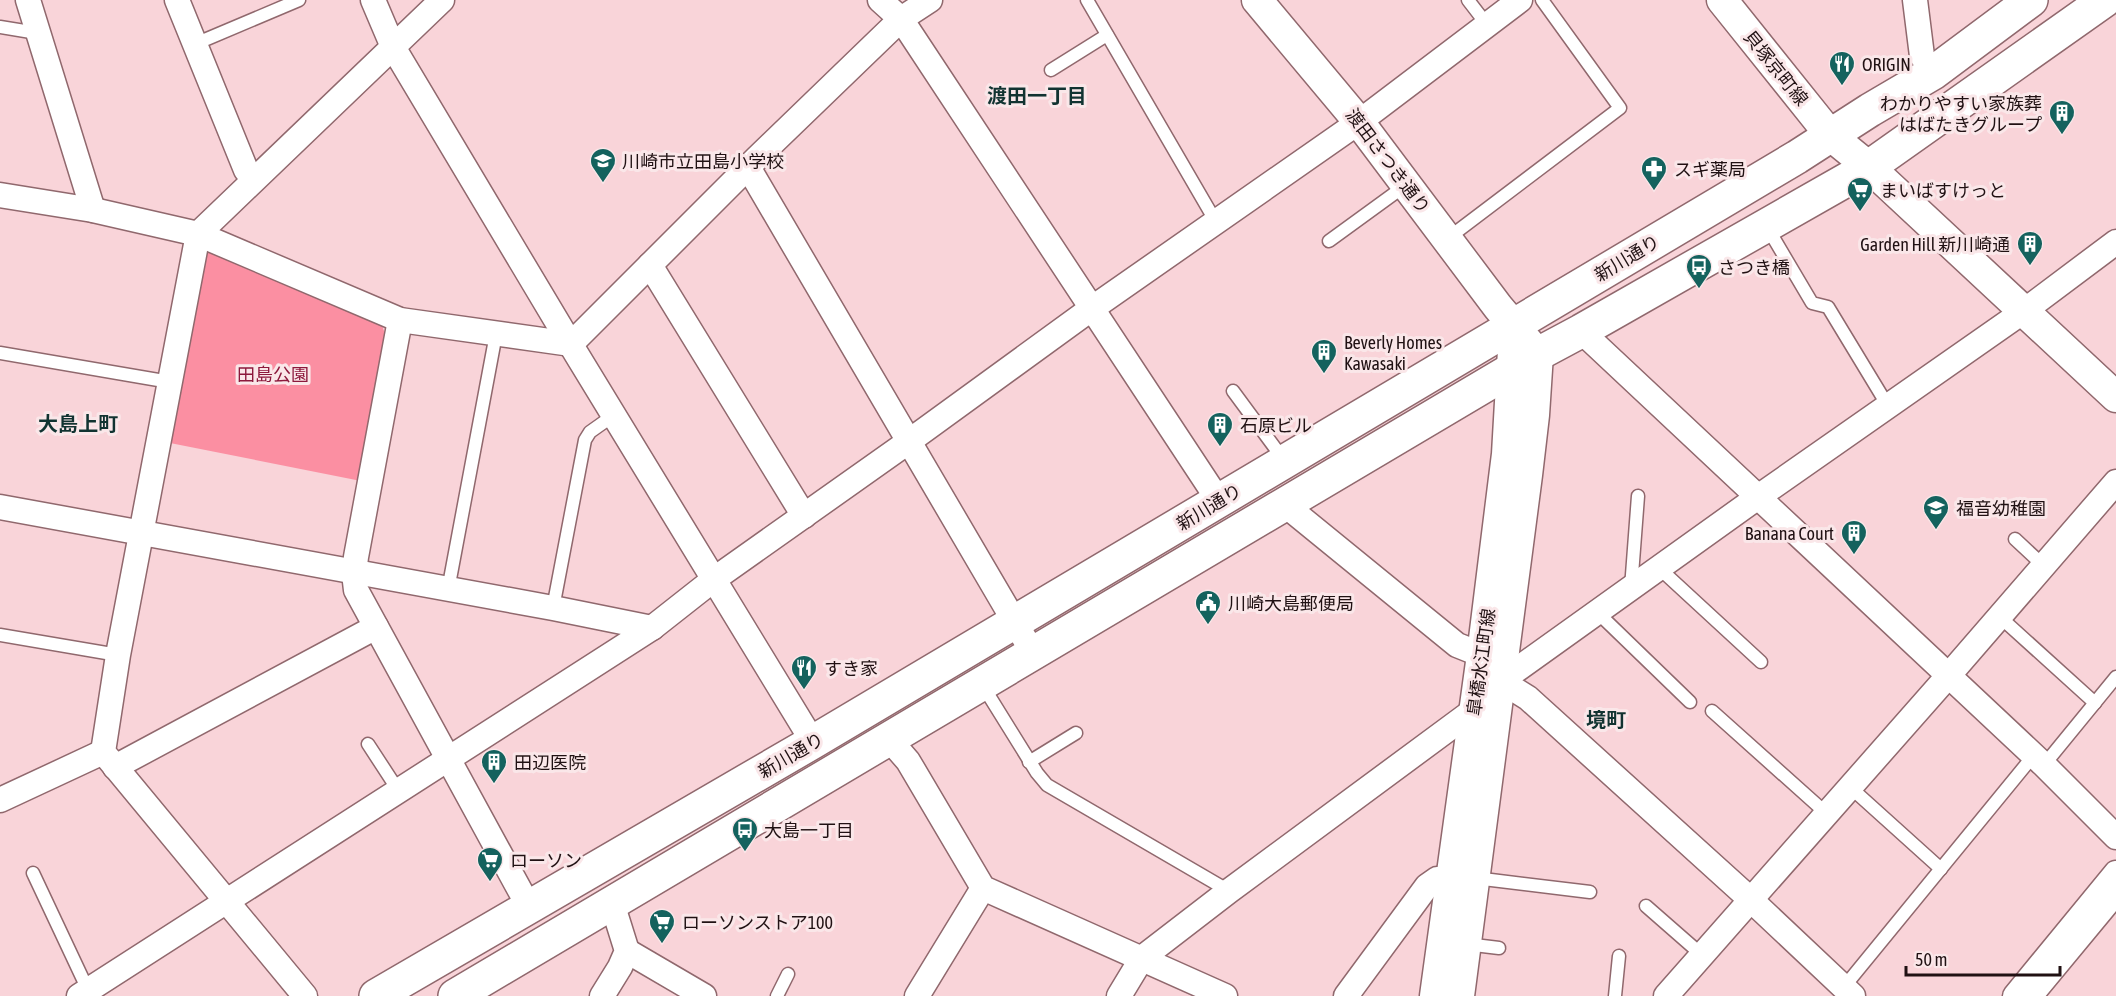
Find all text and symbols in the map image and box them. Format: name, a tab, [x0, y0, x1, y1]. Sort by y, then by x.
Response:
street label: 貝塚京町線	[1740, 26, 1812, 110]
restaurant icon: ORIGIN	[1827, 49, 1857, 87]
place label: ORIGIN	[1862, 54, 1911, 75]
district label: 渡田一丁目	[987, 84, 1087, 107]
place label: わかりやすい家族葬 はばたきグループ	[1880, 93, 2042, 135]
building icon: わかりやすい家族葬 はばたきグループ	[2047, 98, 2077, 136]
street label: 渡田さつき通り	[1342, 104, 1434, 218]
school or university icon: 川崎市立田島小学校	[588, 146, 618, 184]
place label: 川崎市立田島小学校	[622, 151, 784, 172]
pharmacy icon: スギ薬局	[1639, 154, 1669, 192]
place label: スギ薬局	[1674, 159, 1746, 180]
supermarket icon: まいばすけっと	[1845, 175, 1875, 213]
place label: まいばすけっと	[1880, 180, 2006, 201]
building icon: Garden Hill 新川崎通	[2015, 229, 2045, 267]
street label: 新川通り	[1591, 230, 1663, 286]
place label: Garden Hill 新川崎通	[1860, 234, 2010, 255]
bus stop icon: さつき橋	[1684, 252, 1714, 290]
place label: さつき橋	[1718, 257, 1790, 278]
place label: Beverly Homes Kawasaki	[1344, 332, 1442, 374]
building icon: Beverly Homes Kawasaki	[1309, 337, 1339, 375]
park label: 田島公園	[237, 364, 309, 385]
building icon: 石原ビル	[1205, 410, 1235, 448]
district label: 大島上町	[38, 412, 118, 435]
place label: 石原ビル	[1240, 415, 1312, 436]
street label: 新川通り	[1173, 479, 1245, 535]
school or university icon: 福音幼稚園	[1921, 493, 1951, 531]
place label: 福音幼稚園	[1956, 498, 2046, 519]
building icon: Banana Court	[1839, 518, 1869, 556]
place label: Banana Court	[1745, 523, 1834, 544]
public building icon: 川崎大島郵便局	[1193, 588, 1223, 626]
place label: 川崎大島郵便局	[1228, 593, 1354, 614]
street label: 皐橋水江町線	[1463, 607, 1499, 717]
restaurant icon: すき家	[789, 653, 819, 691]
place label: すき家	[824, 658, 878, 679]
district label: 境町	[1586, 708, 1626, 731]
street label: 新川通り	[755, 728, 827, 782]
building icon: 田辺医院	[479, 747, 509, 785]
place label: 田辺医院	[514, 752, 586, 773]
bus stop icon: 大島一丁目	[730, 815, 760, 853]
place label: 大島一丁目	[764, 820, 854, 841]
supermarket icon: ローソン	[475, 845, 505, 883]
place label: ローソン	[510, 850, 582, 871]
supermarket icon: ローソンストア100	[647, 907, 677, 945]
place label: ローソンストア100	[682, 912, 833, 933]
scale bar	[1906, 939, 2060, 977]
text: 50 m	[1915, 949, 1947, 970]

